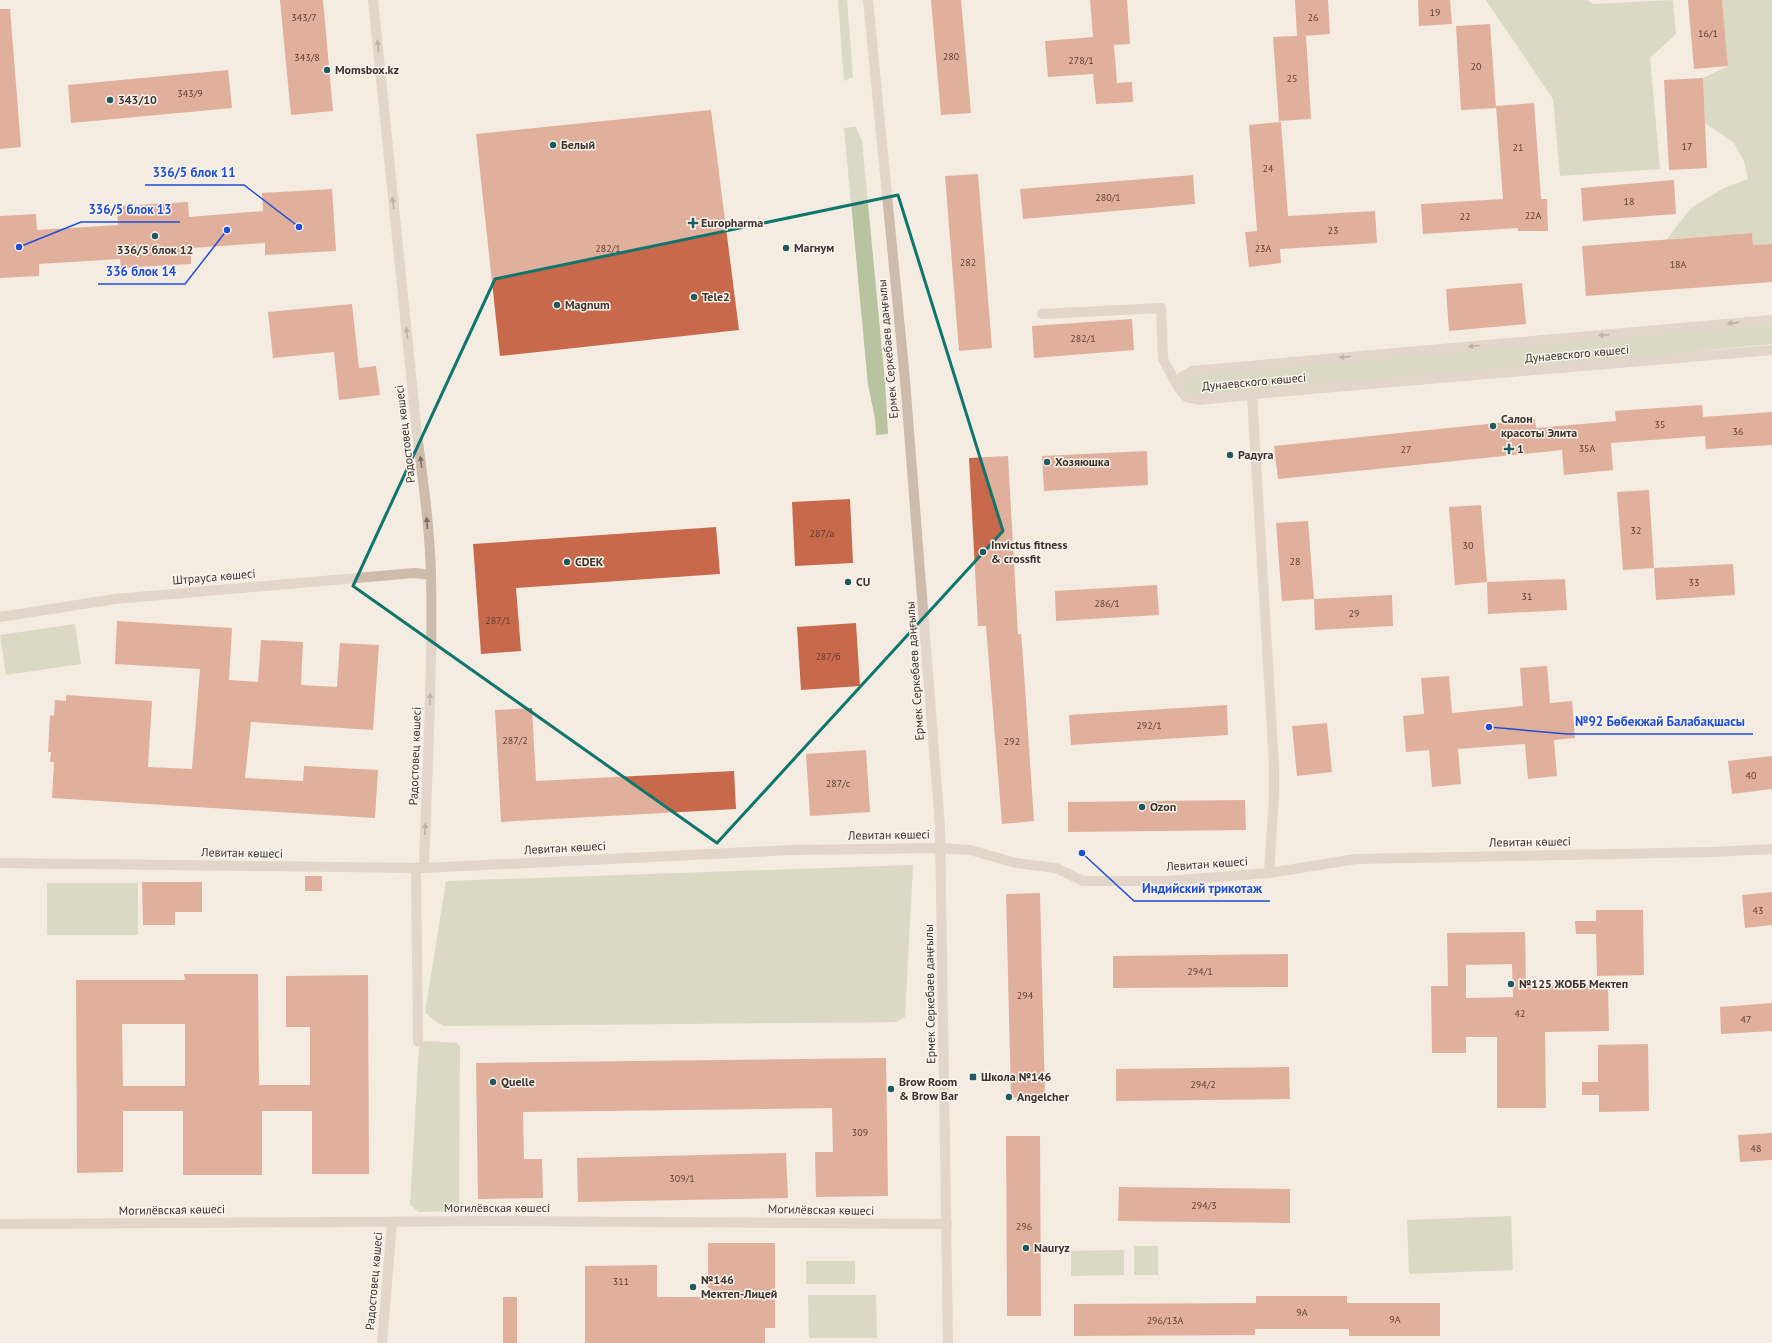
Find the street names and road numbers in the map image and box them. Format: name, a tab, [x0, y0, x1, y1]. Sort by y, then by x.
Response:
street label: Ермек Серкебаев даңғылы	[874, 279, 901, 419]
street label: Дунаевского көшесі	[1524, 341, 1630, 366]
street label: Дунаевского көшесі	[1201, 369, 1307, 394]
street label: Радостовец көшесі	[391, 384, 418, 484]
street label: Штрауса көшесі	[172, 565, 256, 588]
street label: Ермек Серкебаев даңғылы	[902, 601, 927, 741]
street label: Радостовец көшесі	[405, 706, 424, 806]
street label: Левитан көшесі	[847, 826, 930, 843]
street label: Левитан көшесі	[1488, 833, 1571, 850]
street label: Левитан көшесі	[523, 838, 606, 857]
street label: Левитан көшесі	[200, 844, 283, 861]
street label: Левитан көшесі	[1165, 853, 1248, 874]
street label: Ермек Серкебаев даңғылы	[921, 924, 938, 1064]
street label: Могилёвская көшесі	[444, 1200, 550, 1215]
street label: Могилёвская көшесі	[119, 1201, 225, 1218]
street label: Могилёвская көшесі	[768, 1201, 874, 1218]
street label: Радостовец көшесі	[362, 1231, 385, 1331]

